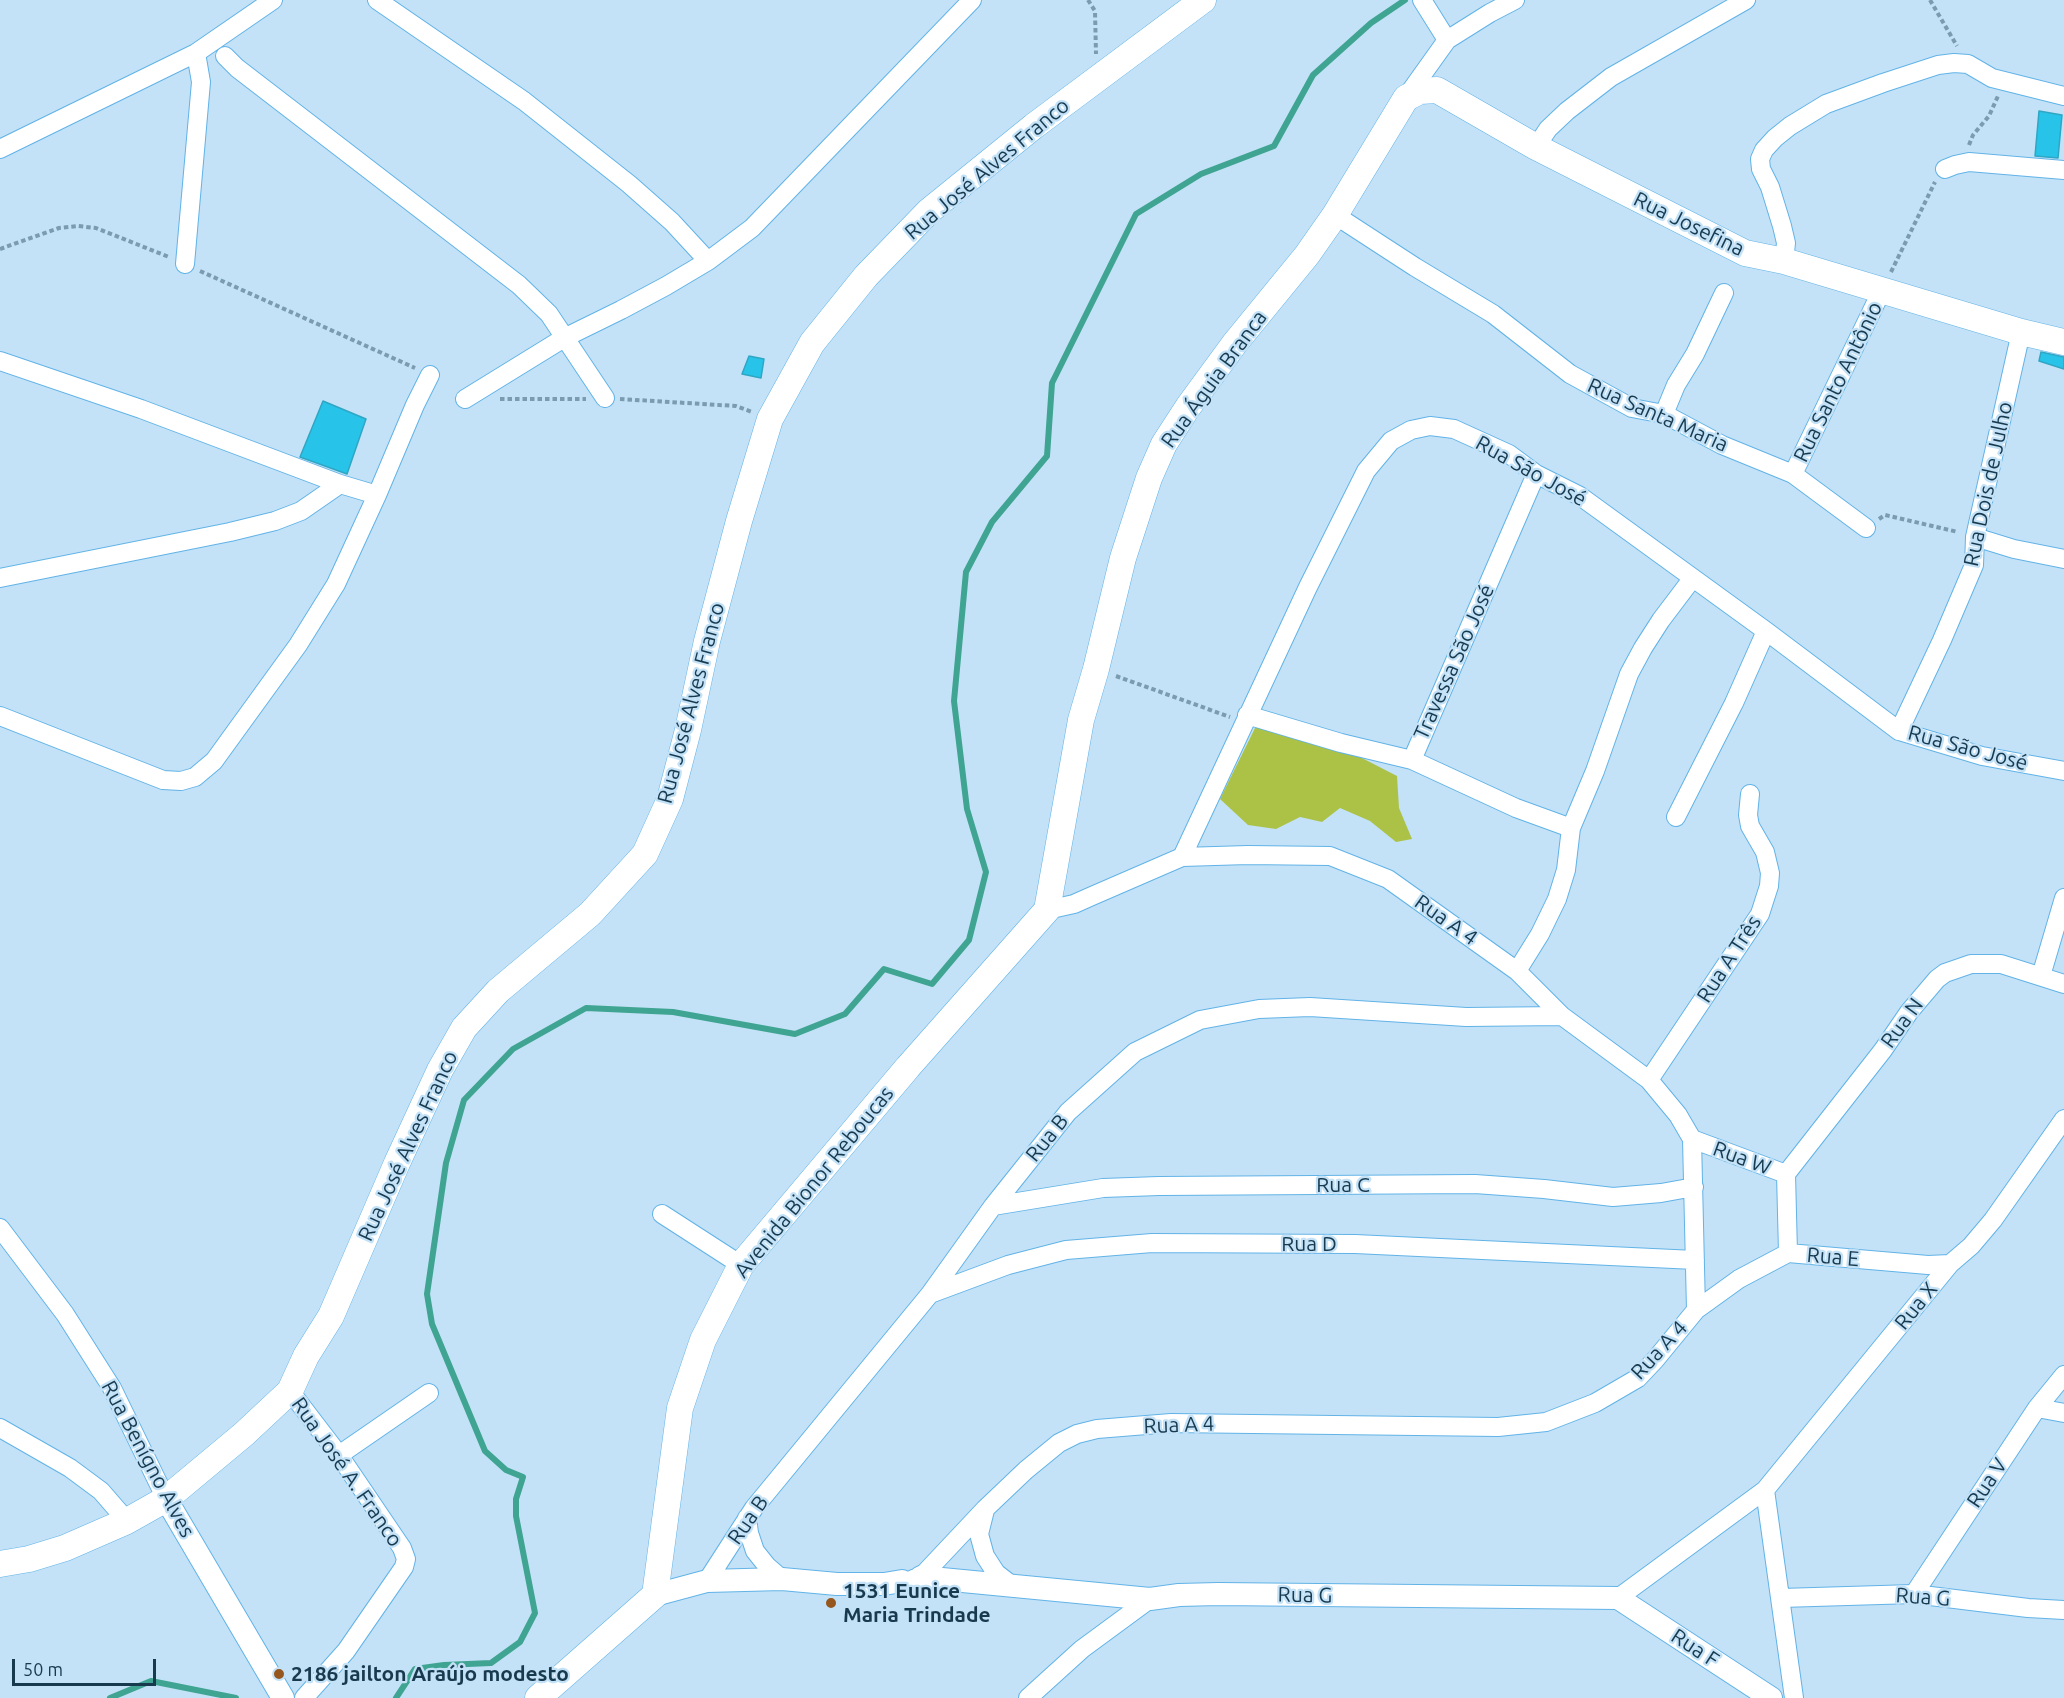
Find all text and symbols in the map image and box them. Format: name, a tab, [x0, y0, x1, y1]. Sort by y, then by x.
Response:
street label: Rua José Alves Franco	[900, 93, 1074, 245]
street label: Rua Josefina	[1630, 186, 1748, 262]
street label: Rua Santo Antônio	[1788, 298, 1888, 466]
street label: Rua Águia Branca	[1156, 305, 1272, 453]
street label: Rua Santa Maria	[1584, 373, 1732, 457]
street label: Rua Dois de Julho	[1958, 399, 2018, 569]
street label: Rua São José	[1471, 430, 1591, 512]
street label: Travessa São José	[1408, 580, 1500, 744]
street label: Rua José Alves Franco	[652, 600, 730, 806]
street label: Rua São José	[1905, 720, 2031, 776]
street label: Rua A 4	[1410, 889, 1482, 951]
street label: Rua A Três	[1692, 911, 1766, 1007]
street label: Rua N	[1875, 993, 1929, 1053]
street label: Rua José Alves Franco	[353, 1047, 463, 1245]
street label: Avenida Bionor Reboucas	[729, 1081, 899, 1283]
street label: Rua B	[1020, 1109, 1074, 1167]
street label: Rua W	[1709, 1136, 1775, 1180]
street label: Rua C	[1316, 1172, 1370, 1198]
street label: Rua D	[1281, 1231, 1337, 1257]
street label: Rua E	[1806, 1242, 1860, 1272]
street label: Rua X	[1889, 1277, 1943, 1335]
street label: Rua A 4	[1626, 1315, 1692, 1385]
street label: Rua Benígno Alves	[96, 1376, 200, 1542]
street label: Rua José A. Franco	[286, 1393, 408, 1551]
street label: Rua A 4	[1143, 1411, 1215, 1439]
street label: Rua V	[1961, 1454, 2013, 1512]
street label: Rua B	[722, 1491, 774, 1549]
place label: 1531 Eunice Maria Trindade	[843, 1578, 991, 1628]
street label: Rua G	[1277, 1582, 1333, 1608]
street label: Rua G	[1895, 1583, 1951, 1611]
marker: 1531 Eunice Maria Trindade	[824, 1596, 838, 1610]
street label: Rua F	[1666, 1623, 1724, 1673]
scale bar	[15, 1647, 159, 1685]
text: 50 m	[23, 1659, 63, 1679]
place label: 2186 jailton Araújo modesto	[291, 1661, 569, 1687]
marker: 2186 jailton Araújo modesto	[272, 1667, 286, 1681]

